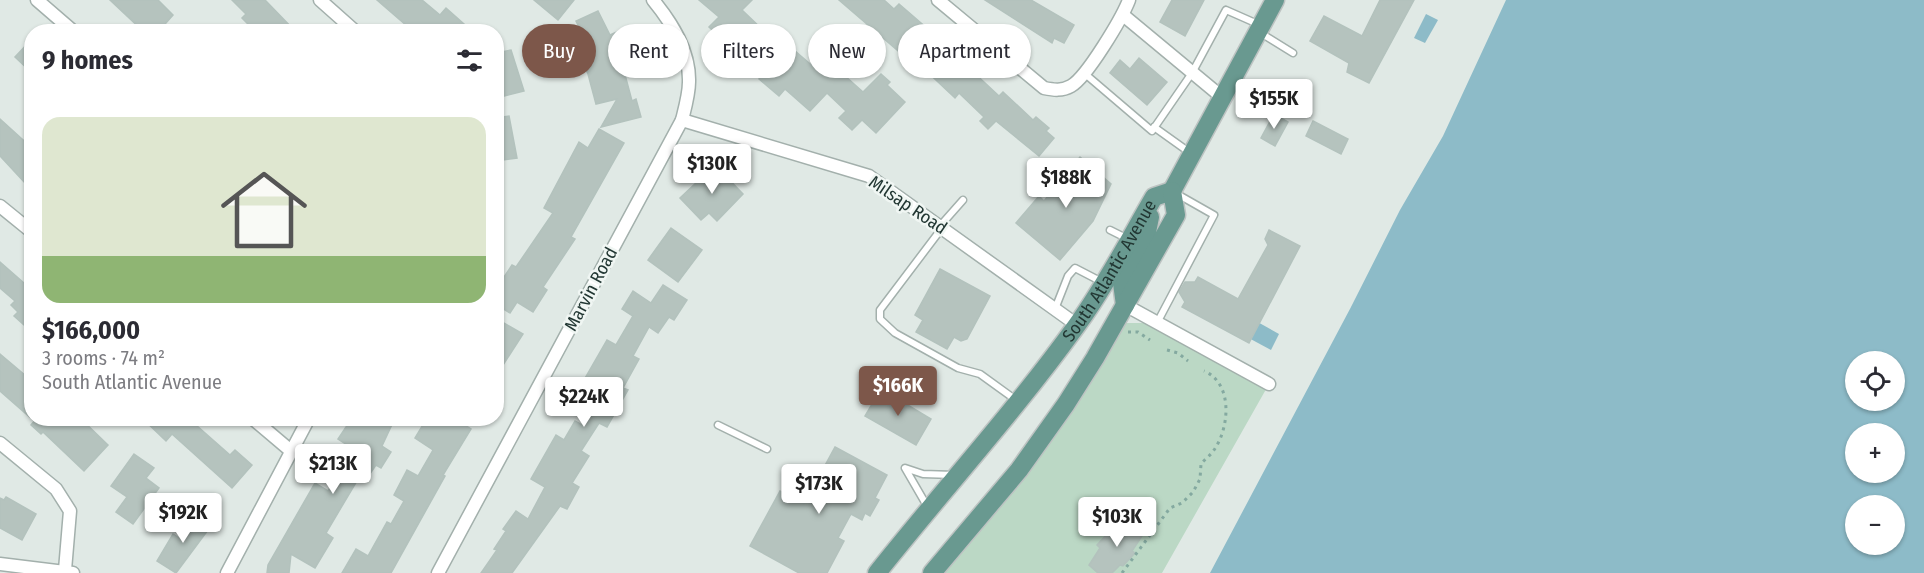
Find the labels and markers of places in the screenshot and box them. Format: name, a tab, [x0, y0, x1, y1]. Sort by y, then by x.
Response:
pin: $155K	[1232, 79, 1316, 130]
pin: $130K	[670, 144, 754, 195]
pin: $188K	[1024, 158, 1108, 209]
pin: $166K	[856, 366, 940, 417]
pin: $224K	[542, 377, 626, 428]
pin: $213K	[291, 444, 375, 495]
pin: $173K	[777, 464, 861, 515]
pin: $192K	[141, 493, 225, 544]
pin: $103K	[1075, 497, 1159, 548]

